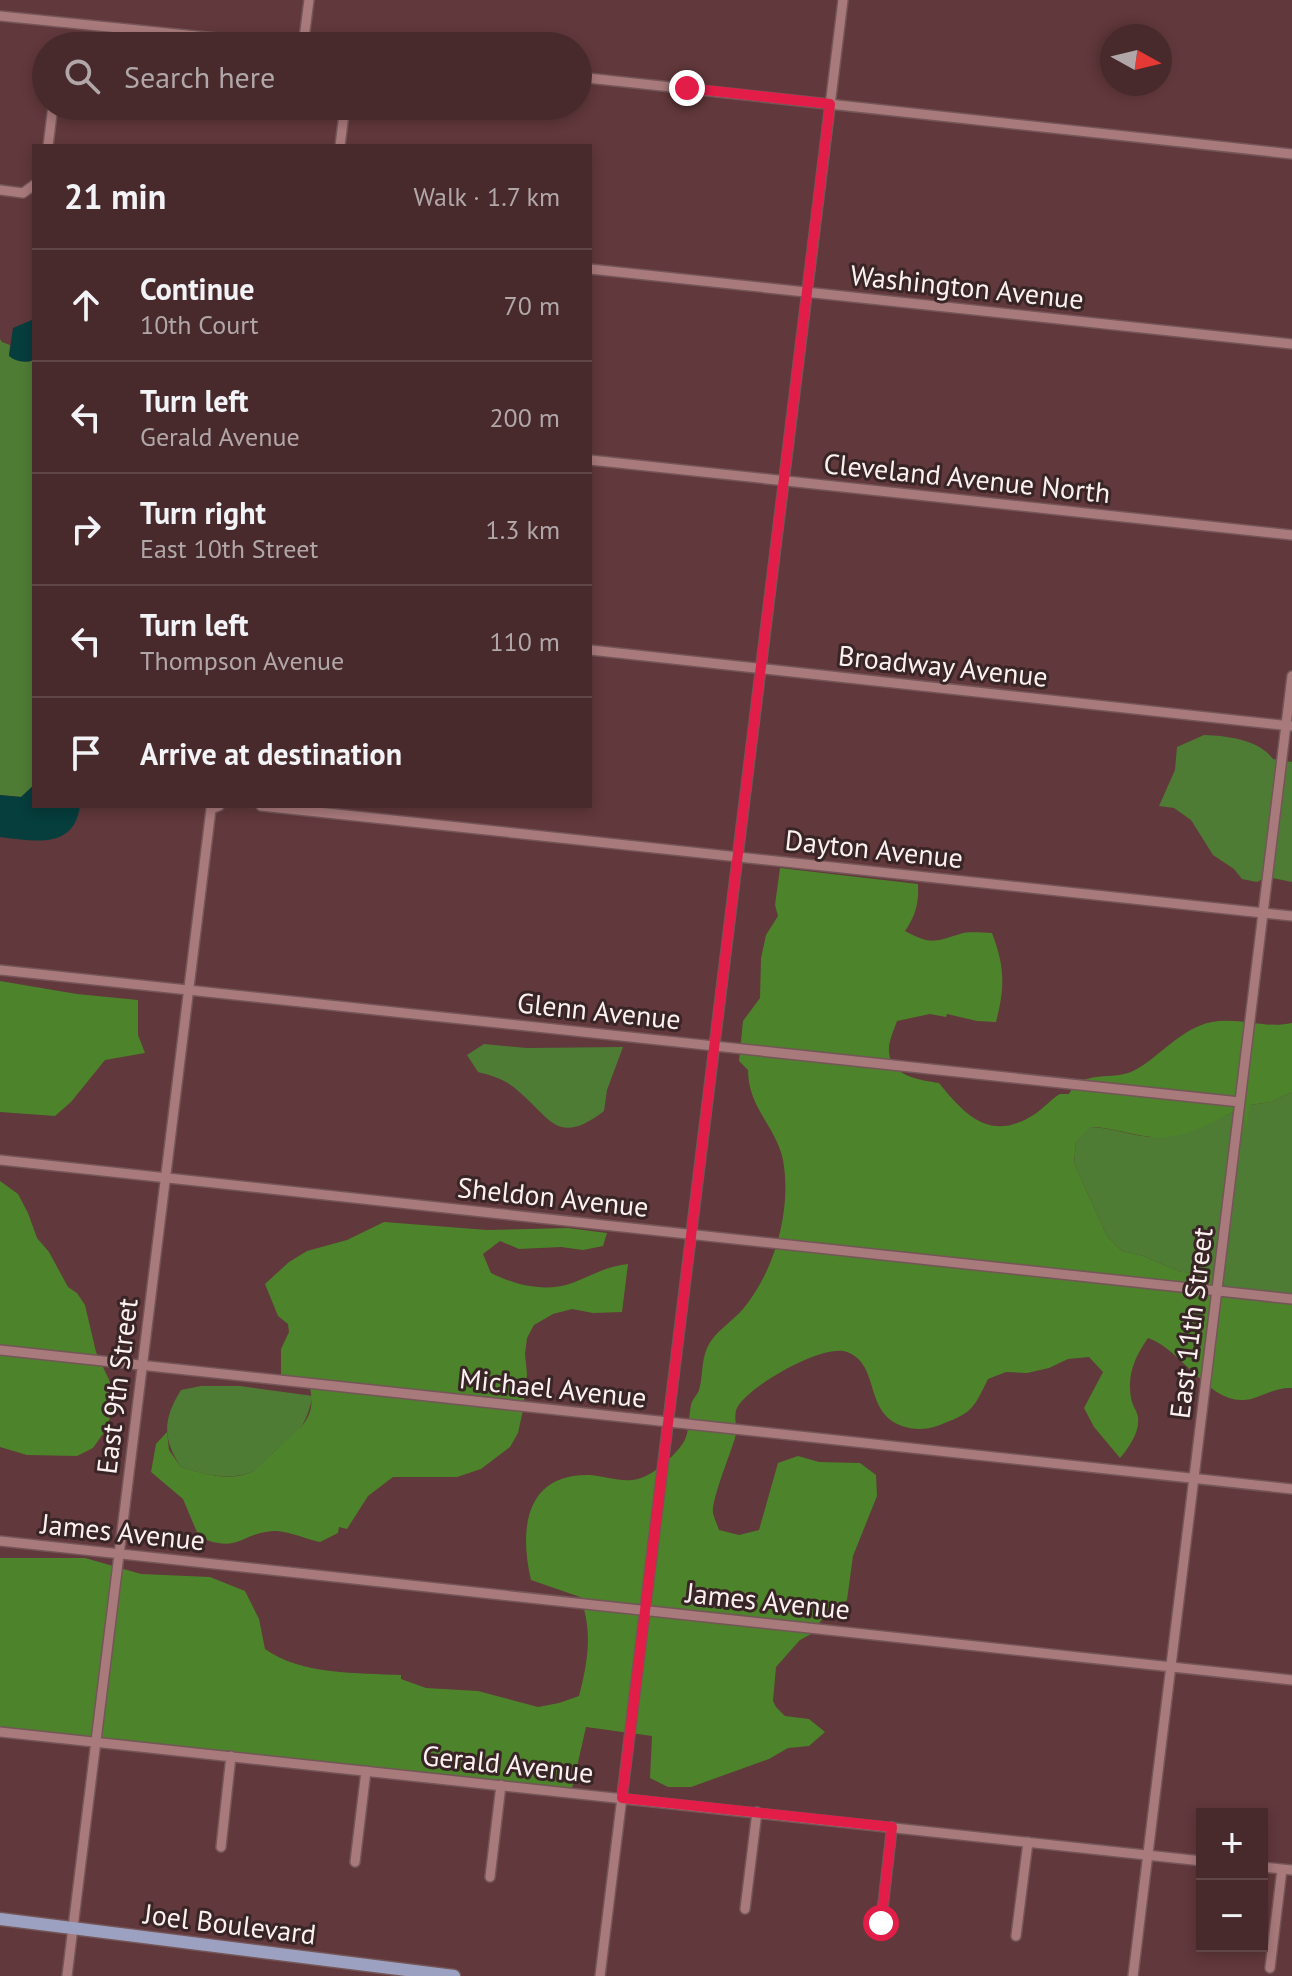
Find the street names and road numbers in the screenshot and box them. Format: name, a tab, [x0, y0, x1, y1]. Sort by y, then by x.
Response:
street label: Washington Avenue	[849, 256, 1086, 317]
street label: Cleveland Avenue North	[822, 444, 1112, 511]
street label: Broadway Avenue	[837, 636, 1050, 695]
street label: Dayton Avenue	[783, 821, 965, 876]
street label: Glenn Avenue	[515, 984, 683, 1037]
street label: Sheldon Avenue	[456, 1168, 650, 1225]
street label: East 11th Street	[1160, 1225, 1221, 1420]
street label: East 9th Street	[87, 1295, 146, 1476]
street label: Michael Avenue	[458, 1359, 648, 1416]
street label: James Avenue	[38, 1504, 207, 1559]
street label: James Avenue	[683, 1573, 852, 1628]
street label: Gerald Avenue	[421, 1736, 596, 1791]
street label: Joel Boulevard	[141, 1894, 318, 1952]

